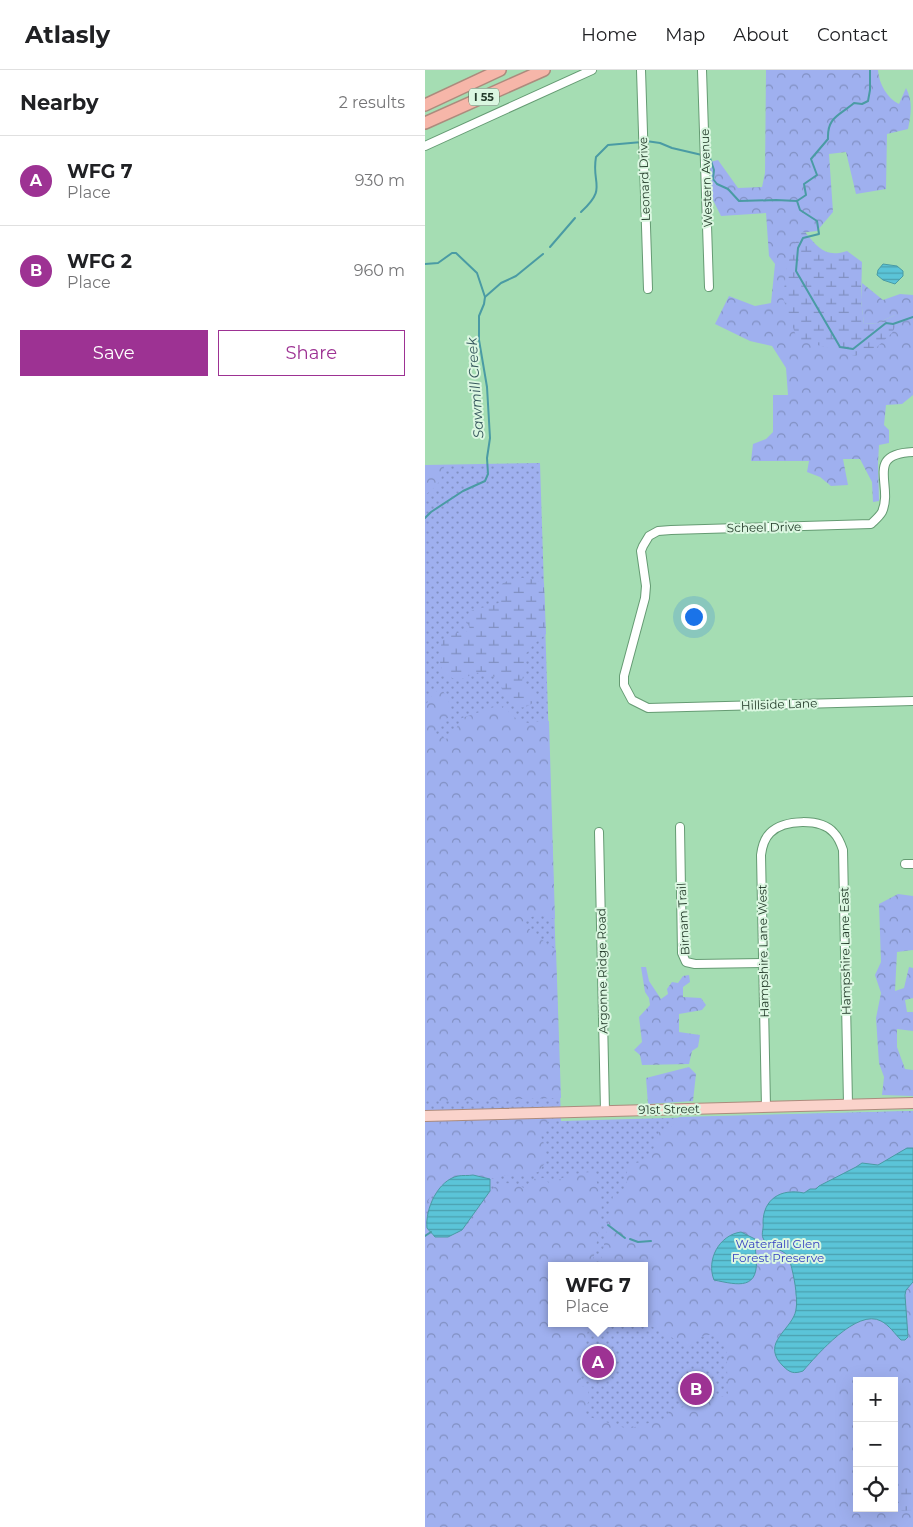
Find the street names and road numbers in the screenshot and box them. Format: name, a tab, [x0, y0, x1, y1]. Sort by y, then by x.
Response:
road number: I 55	[469, 88, 499, 106]
street label: Western Avenue	[697, 128, 715, 228]
street label: Leonard Drive	[635, 137, 653, 221]
street label: Scheel Drive	[727, 519, 801, 535]
street label: Hillside Lane	[740, 695, 818, 713]
street label: Birnam Trail	[674, 882, 692, 956]
street label: Hampshire Lane West	[754, 884, 772, 1018]
street label: Hampshire Lane East	[836, 887, 854, 1015]
street label: Argonne Ridge Road	[593, 908, 611, 1034]
street label: 91st Street	[638, 1101, 700, 1117]

